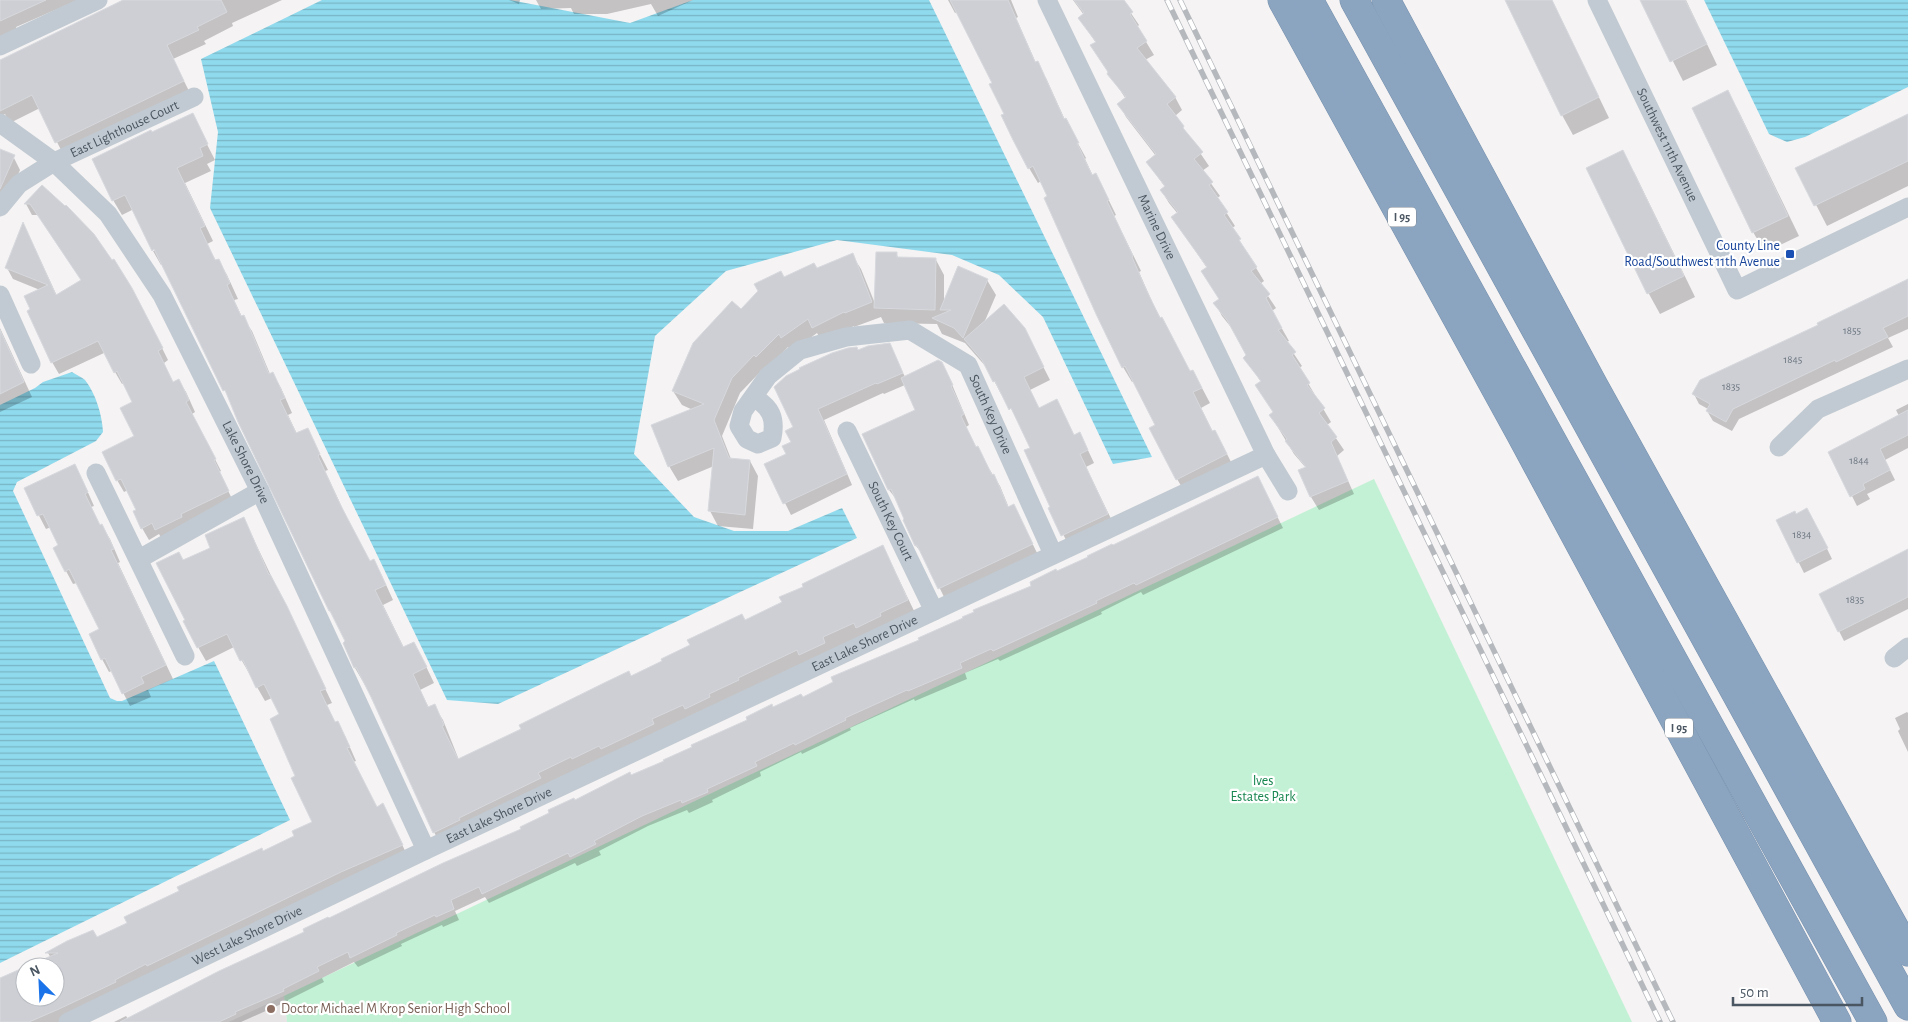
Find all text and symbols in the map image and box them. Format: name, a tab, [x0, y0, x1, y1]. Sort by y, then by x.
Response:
street label: Southwest 11th Avenue	[1634, 86, 1700, 204]
street label: East Lighthouse Court	[68, 98, 181, 160]
street label: Marine Drive	[1135, 192, 1178, 262]
road number: I 95	[1388, 208, 1416, 226]
place label: County Line Road/Southwest 11th Avenue	[1624, 239, 1780, 269]
marker: County Line Road/Southwest 11th Avenue	[1784, 248, 1796, 260]
house number: 1855	[1843, 325, 1861, 336]
house number: 1845	[1784, 354, 1803, 365]
street label: South Key Drive	[966, 373, 1014, 456]
house number: 1835	[1722, 381, 1740, 392]
street label: Lake Shore Drive	[219, 419, 272, 506]
house number: 1844	[1849, 455, 1869, 466]
street label: South Key Court	[865, 479, 916, 563]
house number: 1834	[1793, 529, 1811, 540]
house number: 1835	[1846, 594, 1864, 605]
street label: East Lake Shore Drive	[810, 613, 920, 675]
road number: I 95	[1665, 718, 1693, 738]
park label: Ives Estates Park	[1230, 774, 1296, 804]
street label: East Lake Shore Drive	[444, 785, 554, 846]
street label: West Lake Shore Drive	[190, 903, 305, 968]
north arrow	[15, 957, 65, 1007]
text: N	[28, 963, 42, 979]
scale bar	[1733, 974, 1862, 1006]
text: 50 m	[1740, 985, 1769, 1000]
place label: Doctor Michael M Krop Senior High School	[281, 1002, 510, 1016]
marker: Doctor Michael M Krop Senior High School	[265, 1003, 277, 1015]

